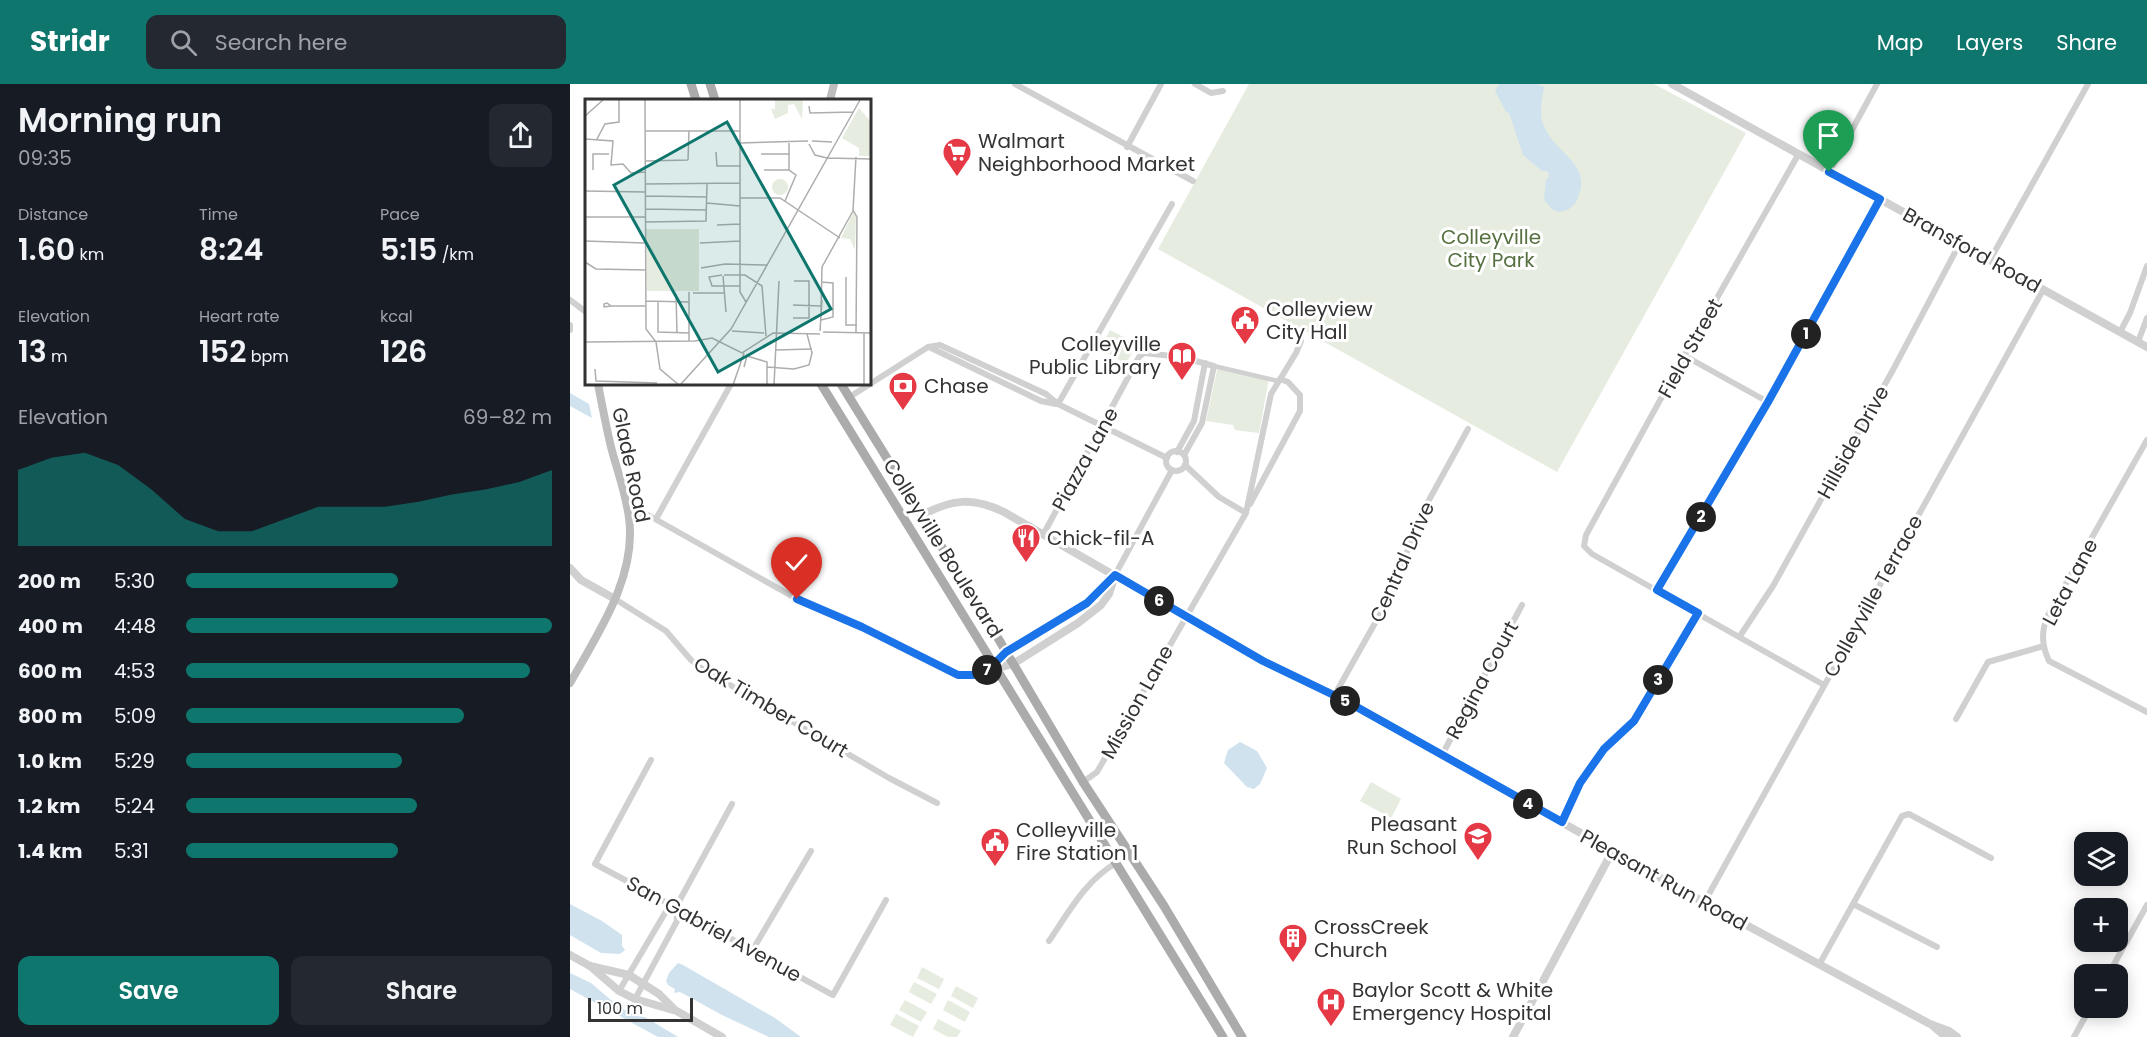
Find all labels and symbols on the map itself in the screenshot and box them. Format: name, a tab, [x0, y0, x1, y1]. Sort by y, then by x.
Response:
inset map	[585, 99, 872, 386]
pin	[1803, 110, 1854, 172]
place label: Walmart Neighborhood Market	[978, 127, 1195, 178]
supermarket icon: Walmart Neighborhood Market	[941, 136, 973, 178]
street label: Bransford Road	[1898, 200, 2046, 300]
park label: Colleyville City Park	[1441, 223, 1541, 274]
street label: Field Street	[1651, 293, 1729, 403]
place label: Colleyview City Hall	[1266, 295, 1373, 346]
public building icon: Colleyview City Hall	[1229, 304, 1261, 346]
pin: 1	[1791, 319, 1821, 349]
place label: Colleyville Public Library	[1029, 330, 1161, 381]
library icon: Colleyville Public Library	[1166, 340, 1198, 382]
bank icon: Chase	[887, 370, 919, 412]
place label: Chase	[924, 372, 989, 400]
street label: Hillside Drive	[1810, 380, 1896, 504]
street label: Piazza Lane	[1045, 402, 1125, 516]
street label: Glade Road	[605, 405, 657, 525]
street label: Colleyville Boulevard	[876, 453, 1010, 643]
street label: Central Drive	[1363, 497, 1441, 627]
pin: 2	[1686, 502, 1716, 532]
street label: Colleyville Terrace	[1817, 510, 1929, 682]
restaurant icon: Chick-fil-A	[1010, 522, 1042, 564]
place label: Chick-fil-A	[1047, 524, 1155, 552]
street label: Leta Lane	[2035, 534, 2105, 630]
pin	[771, 537, 822, 599]
pin: 6	[1144, 586, 1174, 616]
street label: Regina Court	[1439, 616, 1525, 744]
street label: Mission Lane	[1094, 640, 1180, 764]
street label: Oak Timber Court	[688, 650, 854, 764]
pin: 7	[972, 655, 1002, 685]
pin: 3	[1643, 665, 1673, 695]
pin: 5	[1330, 686, 1360, 716]
pin: 4	[1513, 789, 1543, 819]
place label: Pleasant Run School	[1347, 810, 1457, 861]
place label: Colleyville Fire Station 1	[1016, 816, 1138, 867]
school or university icon: Pleasant Run School	[1462, 820, 1494, 862]
street label: Pleasant Run Road	[1575, 822, 1753, 938]
public building icon: Colleyville Fire Station 1	[979, 826, 1011, 868]
street label: San Gabriel Avenue	[621, 869, 807, 989]
place label: CrossCreek Church	[1314, 913, 1429, 964]
building icon: CrossCreek Church	[1277, 922, 1309, 964]
place label: Baylor Scott & White Emergency Hospital	[1352, 976, 1553, 1027]
hospital icon: Baylor Scott & White Emergency Hospital	[1315, 986, 1347, 1028]
scale bar	[588, 995, 693, 1022]

